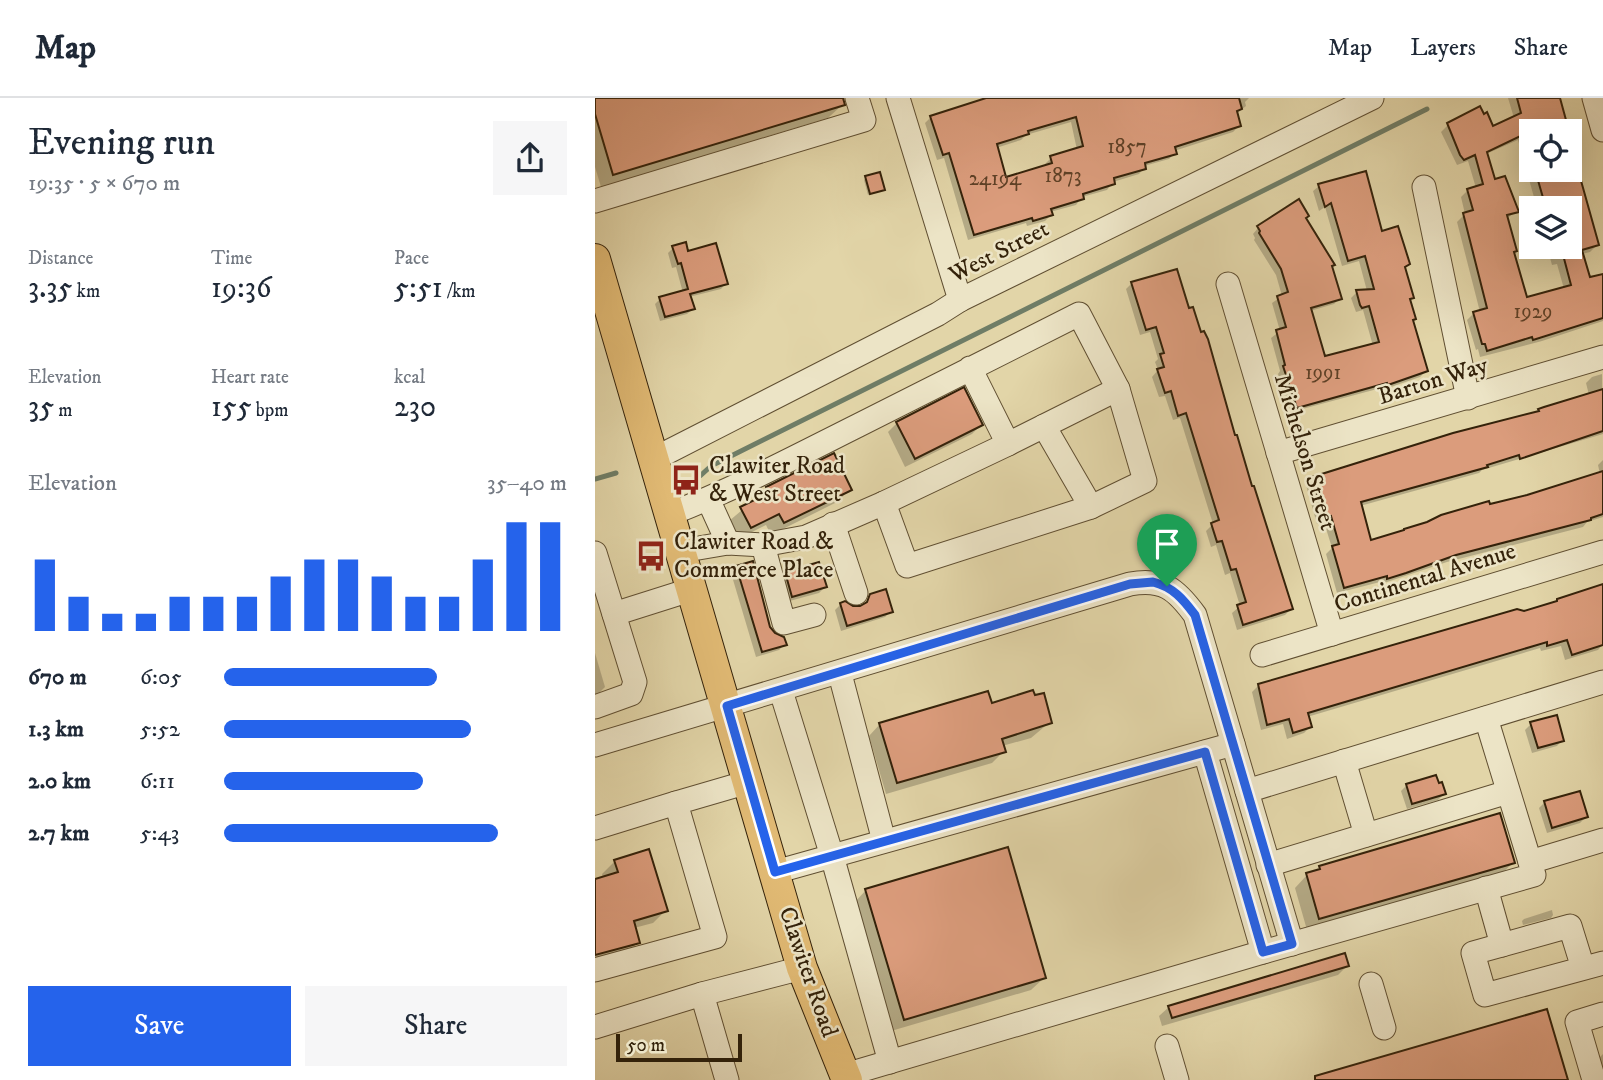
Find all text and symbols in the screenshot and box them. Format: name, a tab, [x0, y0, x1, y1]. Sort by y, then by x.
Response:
text: Map	[35, 28, 96, 69]
text: Map	[1328, 33, 1372, 63]
text: Layers	[1410, 33, 1476, 63]
text: Share	[1514, 33, 1568, 63]
text: Evening run	[28, 119, 215, 167]
map controls	[1519, 119, 1582, 259]
button: locate	[1519, 119, 1582, 182]
button: share	[493, 121, 567, 195]
house number: 1857	[1107, 134, 1147, 160]
house number: 1873	[1044, 163, 1082, 189]
house number: 24194	[969, 166, 1022, 192]
text: 19:35 · 5 × 670 m	[28, 169, 180, 198]
button: layers	[1519, 196, 1582, 259]
street label: West Street	[943, 214, 1054, 290]
text: Distance	[28, 247, 93, 270]
text: Time	[211, 247, 252, 270]
text: Pace	[394, 247, 429, 270]
text: 3.35	[28, 270, 72, 307]
text: 19:36	[211, 270, 272, 307]
text: 5:51	[394, 270, 443, 307]
text: km	[72, 280, 100, 303]
text: /km	[443, 280, 476, 303]
house number: 1929	[1514, 299, 1552, 325]
street label: Barton Way	[1374, 350, 1492, 412]
house number: 1991	[1305, 360, 1341, 386]
text: Elevation	[28, 366, 102, 389]
text: Heart rate	[211, 366, 289, 389]
text: kcal	[394, 366, 425, 389]
street label: Michelson Street	[1267, 370, 1343, 534]
text: 35	[28, 389, 54, 426]
text: 155	[211, 389, 252, 426]
text: 230	[394, 389, 436, 426]
text: m	[54, 399, 72, 422]
text: bpm	[252, 399, 288, 422]
place label: Clawiter Road & West Street	[709, 451, 845, 509]
bus stop icon: Clawiter Road & West Street	[669, 463, 703, 497]
text: Elevation	[28, 469, 117, 498]
text: 35–40 m	[487, 469, 567, 498]
pin	[1137, 514, 1197, 586]
icon: arrive	[1148, 525, 1186, 563]
place label: Clawiter Road & Commerce Place	[674, 527, 834, 585]
street label: Continental Avenue	[1331, 536, 1519, 620]
bus stop icon: Clawiter Road & Commerce Place	[634, 539, 668, 573]
text: 670 m	[28, 663, 87, 692]
text: 6:05	[140, 663, 182, 692]
text: 1.3 km	[28, 715, 84, 744]
text: 5:52	[140, 715, 180, 744]
text: 2.0 km	[28, 767, 91, 796]
text: 6:11	[140, 767, 175, 796]
text: 2.7 km	[28, 819, 89, 848]
text: 5:43	[140, 819, 179, 848]
street label: Clawiter Road	[772, 903, 844, 1041]
button: Save	[28, 986, 291, 1066]
button: Share	[305, 986, 567, 1066]
scale bar	[616, 1031, 742, 1063]
text: 50 m	[627, 1034, 665, 1057]

